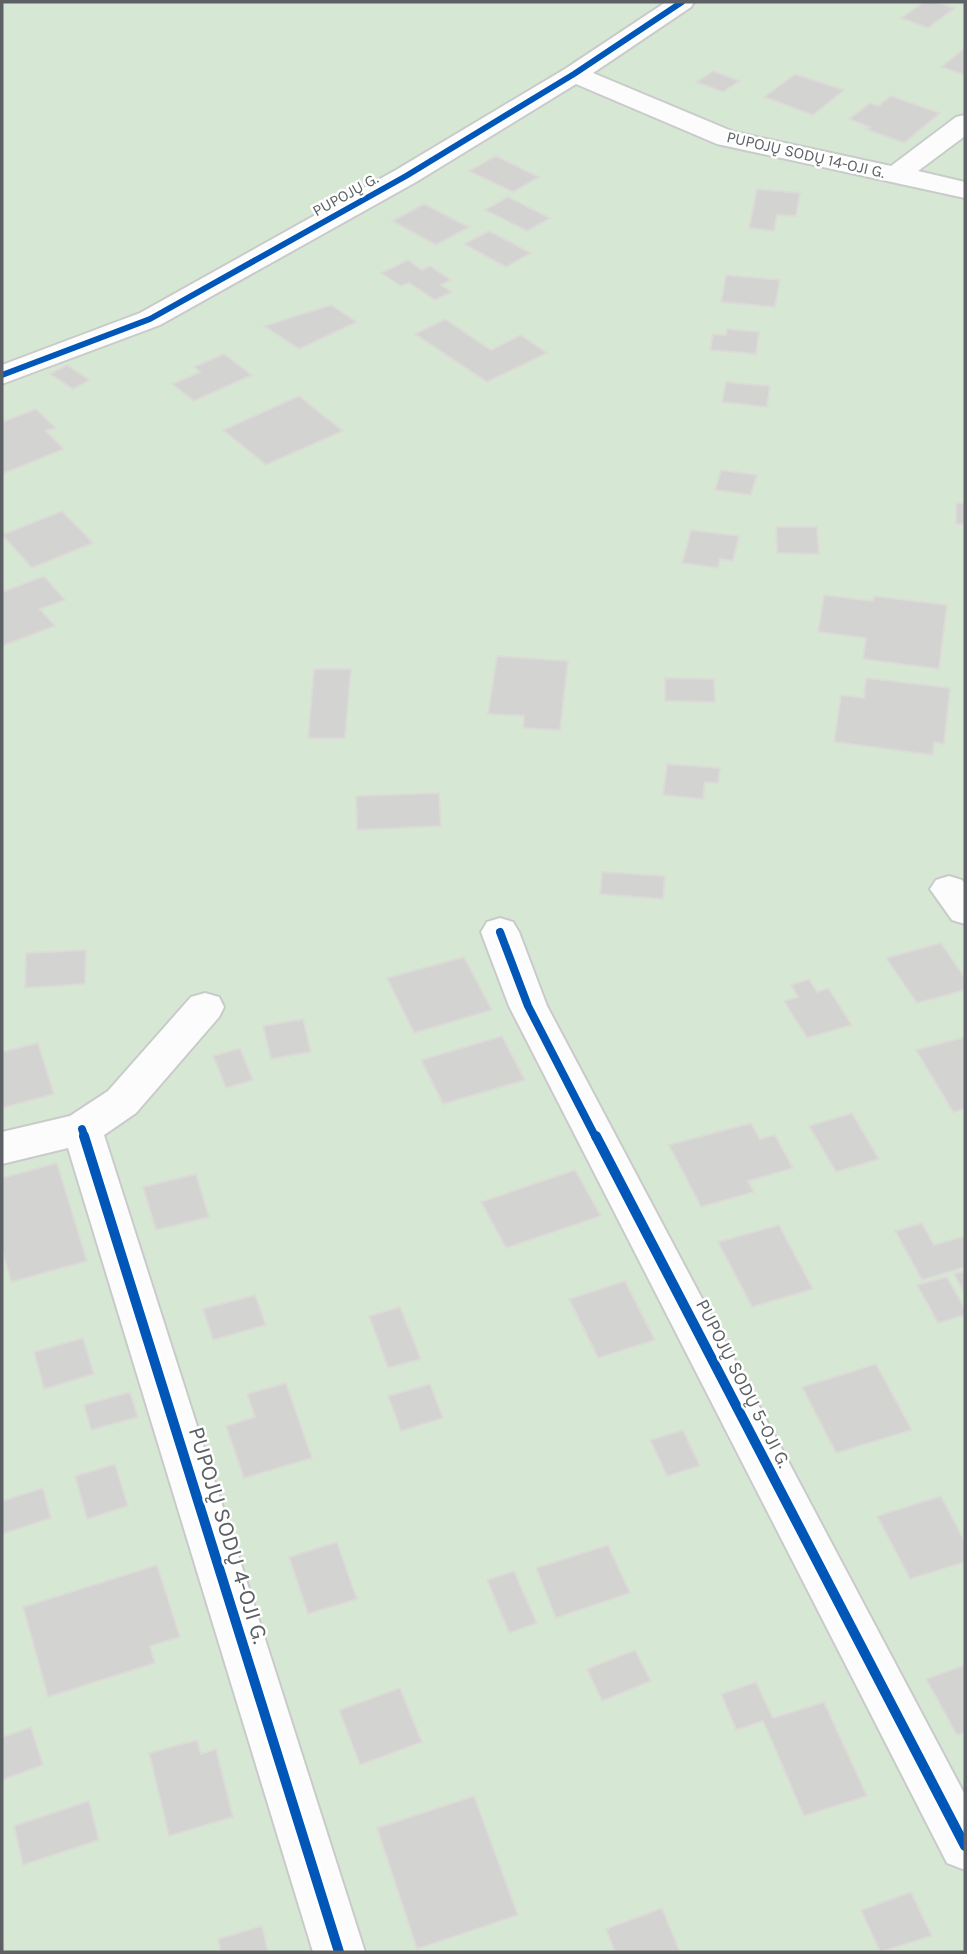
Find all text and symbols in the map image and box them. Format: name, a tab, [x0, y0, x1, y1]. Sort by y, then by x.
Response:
street label: PUPOJŲ SODŲ 14-OJI G.	[725, 127, 887, 182]
street label: PUPOJŲ G.	[309, 169, 382, 220]
street label: PUPOJŲ SODŲ 5-OJI G.	[691, 1295, 795, 1471]
street label: PUPOJŲ SODŲ 4-OJI G.	[183, 1423, 274, 1647]

